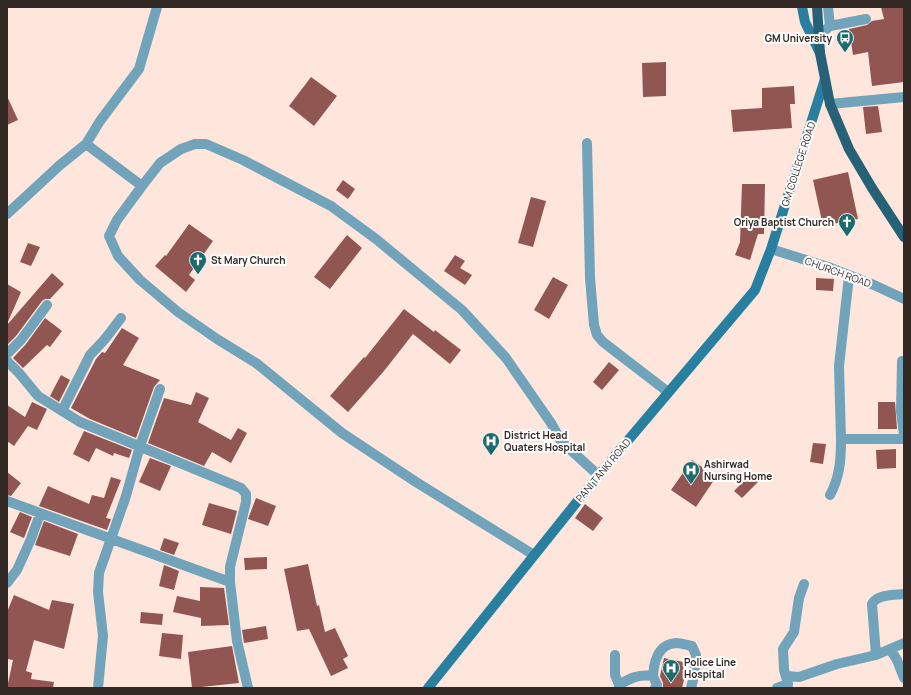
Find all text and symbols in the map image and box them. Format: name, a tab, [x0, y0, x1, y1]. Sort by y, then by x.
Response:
bus stop icon: GM University	[835, 28, 855, 53]
place label: GM University	[765, 31, 832, 45]
street label: GM COLLEGE ROAD	[778, 119, 818, 208]
church icon: Oriya Baptist Church	[837, 212, 857, 237]
place label: Oriya Baptist Church	[734, 215, 834, 229]
church icon: St Mary Church	[188, 250, 208, 275]
place label: St Mary Church	[211, 253, 285, 267]
street label: CHURCH ROAD	[803, 254, 873, 291]
place label: District Head Quaters Hospital	[504, 428, 585, 454]
hospital icon: District Head Quaters Hospital	[481, 431, 501, 456]
street label: PANI TANKI ROAD	[572, 435, 634, 505]
place label: Ashirwad Nursing Home	[704, 457, 772, 483]
hospital icon: Ashirwad Nursing Home	[681, 460, 701, 485]
place label: Police Line Hospital	[684, 655, 736, 681]
hospital icon: Police Line Hospital	[661, 658, 681, 683]

